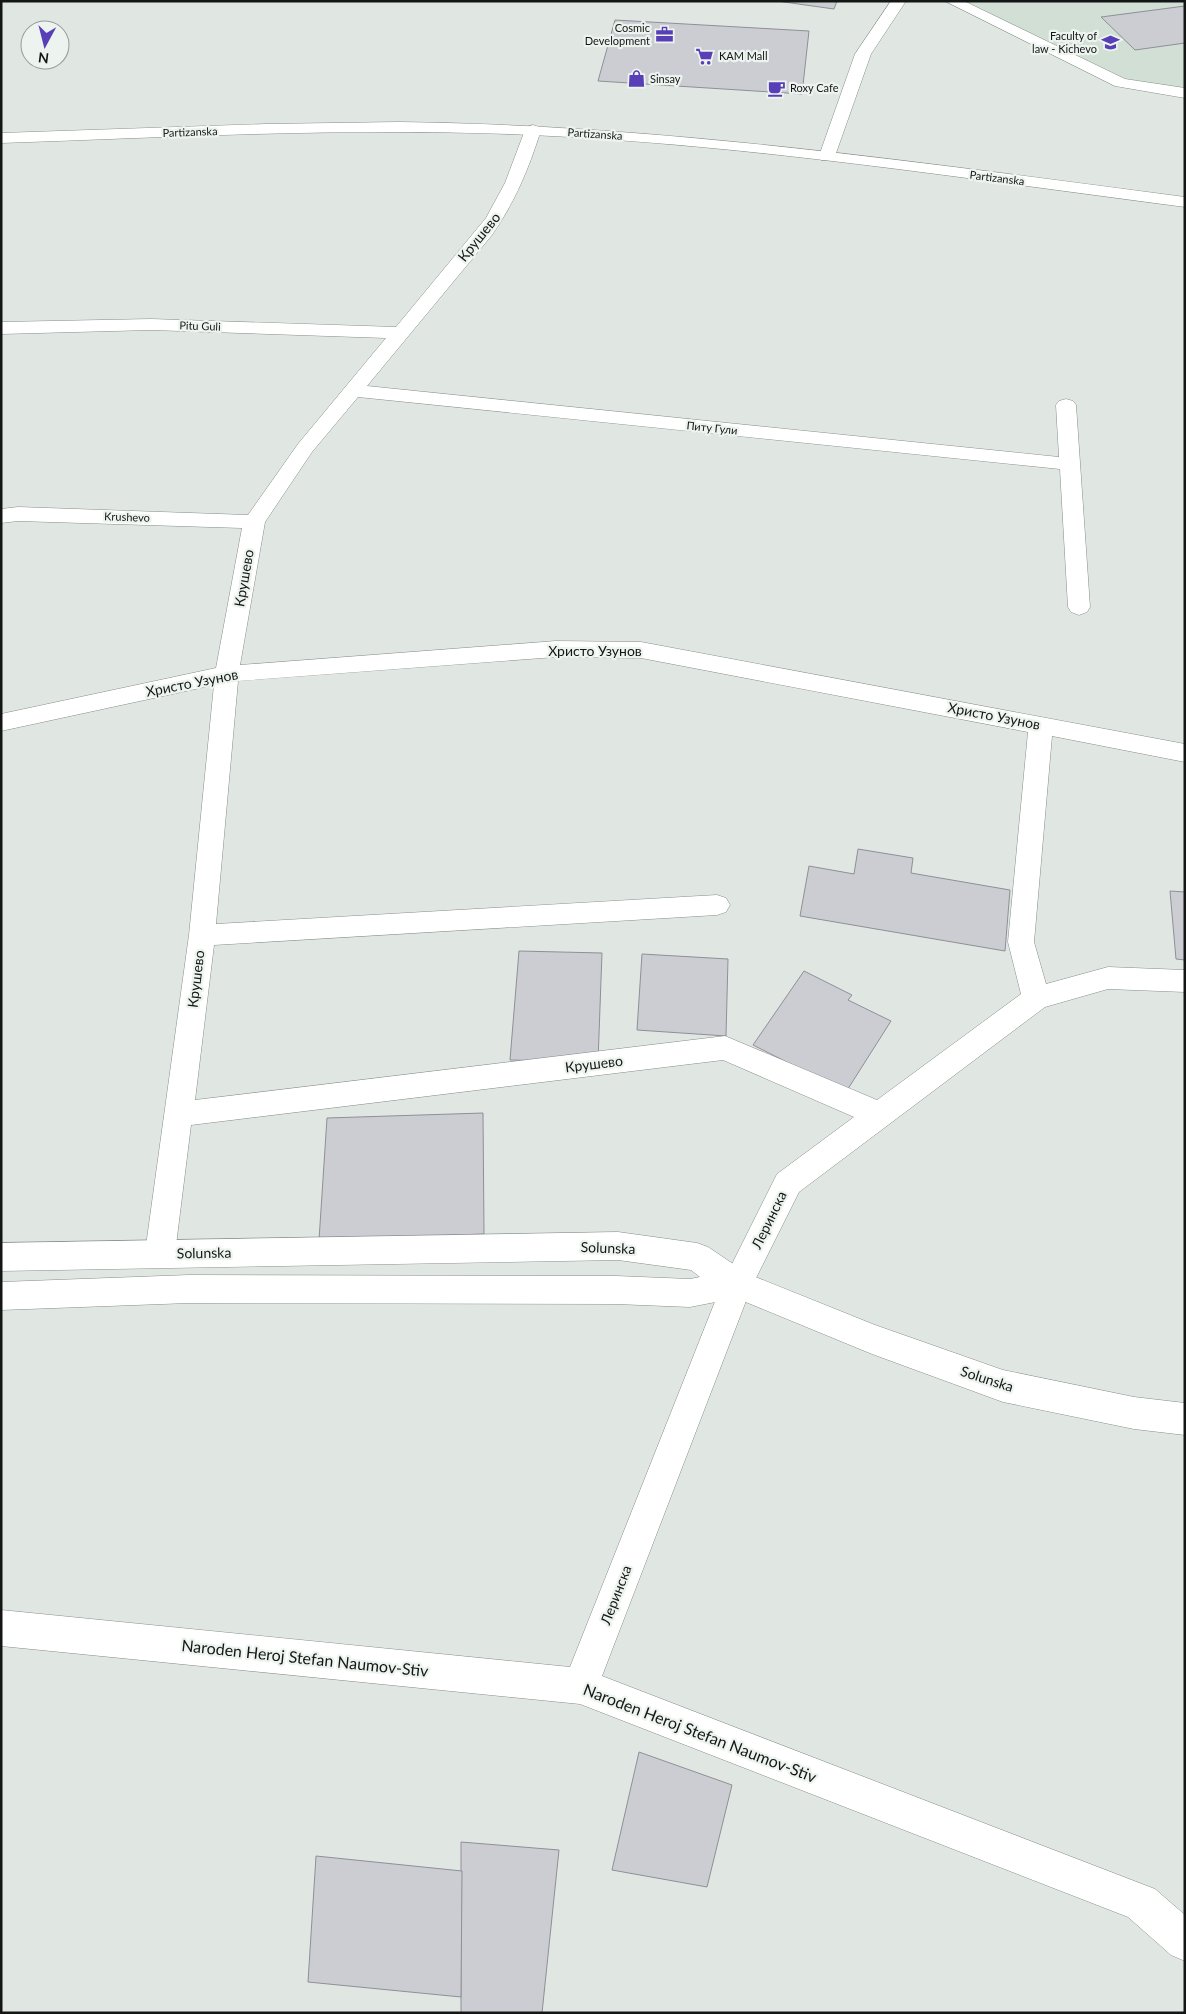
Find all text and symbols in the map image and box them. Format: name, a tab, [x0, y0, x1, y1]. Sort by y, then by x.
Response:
north arrow	[20, 20, 70, 70]
place label: Cosmic Development	[585, 21, 650, 47]
office icon: Cosmic Development	[654, 24, 674, 44]
place label: Faculty of law - Kichevo	[1032, 29, 1097, 55]
school or university icon: Faculty of law - Kichevo	[1101, 32, 1121, 52]
supermarket icon: KAM Mall	[695, 46, 715, 66]
text: N	[37, 49, 50, 67]
place label: KAM Mall	[719, 49, 767, 62]
shop icon: Sinsay	[626, 69, 646, 89]
place label: Sinsay	[650, 72, 681, 85]
cafe icon: Roxy Cafe	[766, 78, 786, 98]
place label: Roxy Cafe	[790, 81, 839, 94]
street label: Partizanska	[162, 124, 218, 139]
street label: Partizanska	[567, 125, 623, 142]
street label: Partizanska	[969, 168, 1025, 187]
street label: Крушево	[454, 209, 503, 265]
street label: Pitu Guli	[179, 318, 221, 333]
street label: Питу Гули	[686, 418, 738, 437]
street label: Krushevo	[104, 509, 150, 524]
street label: Крушево	[230, 548, 257, 608]
street label: Христо Узунов	[548, 642, 642, 659]
street label: Христо Узунов	[144, 665, 240, 700]
street label: Христо Узунов	[947, 698, 1042, 733]
street label: Крушево	[184, 949, 207, 1009]
street label: Крушево	[564, 1052, 624, 1075]
street label: Леринска	[747, 1188, 790, 1252]
street label: Solunska	[580, 1238, 636, 1257]
street label: Solunska	[177, 1244, 231, 1261]
street label: Solunska	[959, 1362, 1016, 1395]
street label: Леринска	[596, 1563, 635, 1628]
street label: Naroden Heroj Stefan Naumov-Stiv	[181, 1635, 430, 1680]
street label: Naroden Heroj Stefan Naumov-Stiv	[581, 1679, 820, 1786]

